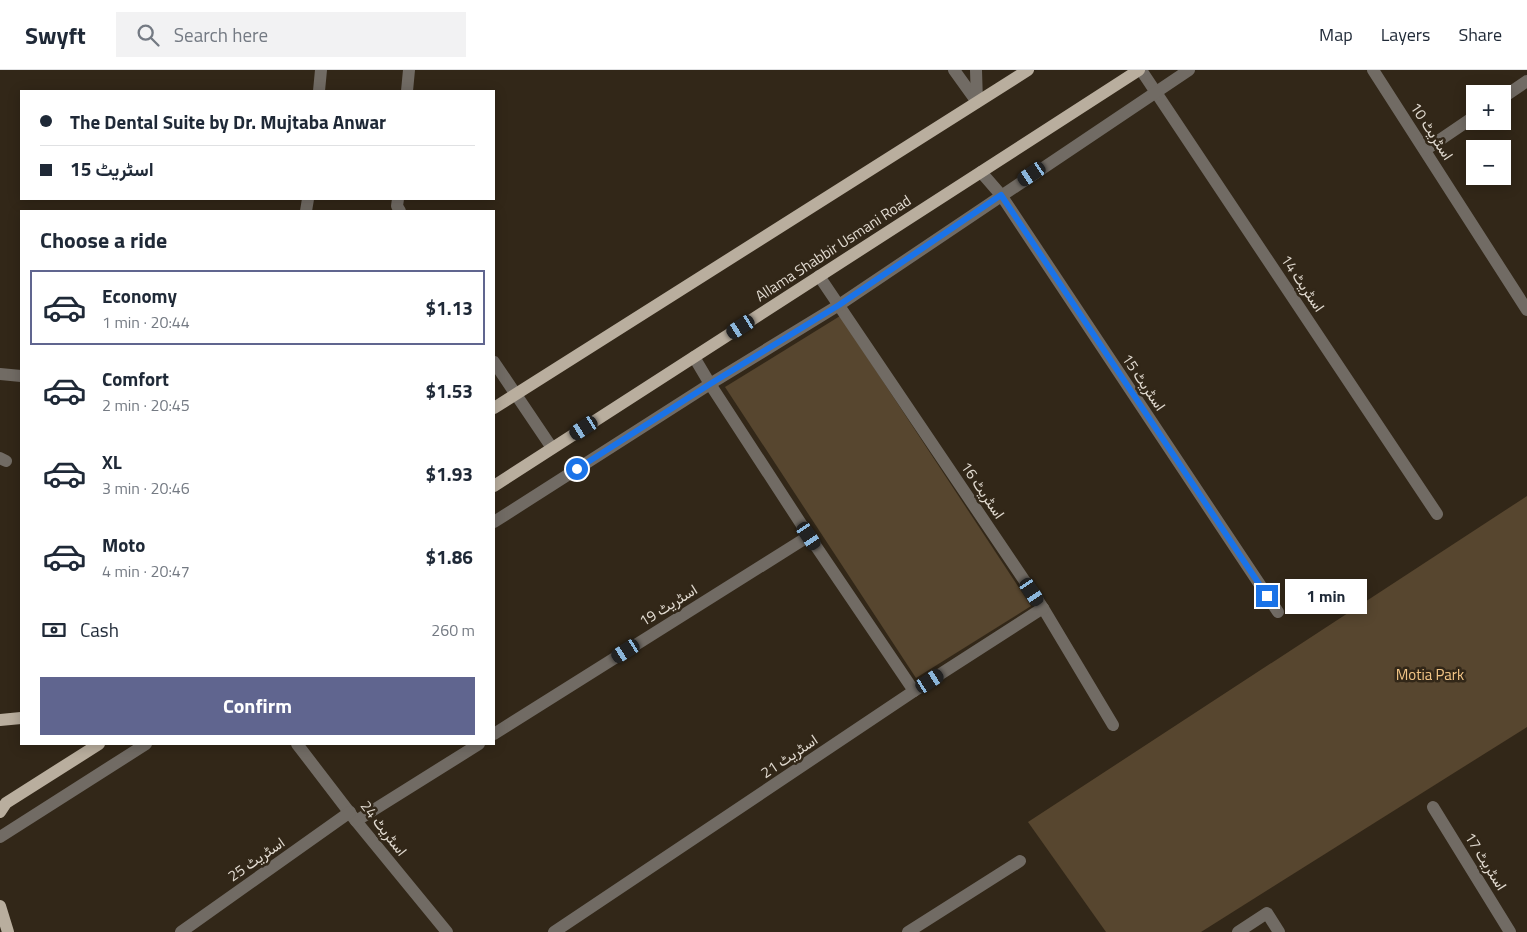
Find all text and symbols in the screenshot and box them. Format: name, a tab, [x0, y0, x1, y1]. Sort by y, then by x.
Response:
search box	[116, 12, 466, 57]
text: Swyft	[25, 17, 86, 53]
text: Search here	[174, 20, 268, 49]
icon: search	[134, 21, 162, 49]
text: Map	[1319, 21, 1353, 48]
text: Layers	[1381, 21, 1430, 48]
text: Share	[1458, 21, 1502, 48]
map controls	[1466, 85, 1511, 185]
button: +	[1466, 85, 1511, 130]
street label: اسٹریٹ 10	[1405, 98, 1459, 164]
text: The Dental Suite by Dr. Mujtaba Anwar	[70, 107, 386, 136]
button: −	[1466, 140, 1511, 185]
text: اسٹریٹ 15	[70, 154, 154, 183]
car	[1015, 159, 1048, 189]
street label: Allama Shabbir Usmani Road	[751, 189, 915, 307]
text: Choose a ride	[40, 223, 167, 257]
street label: اسٹریٹ 14	[1275, 250, 1331, 316]
text: Economy	[102, 281, 177, 310]
icon: car	[42, 285, 87, 330]
text: $1.13	[426, 293, 473, 322]
text: 1 min · 20:44	[102, 310, 190, 334]
car	[724, 313, 757, 341]
street label: اسٹریٹ 15	[1116, 349, 1172, 415]
text: Comfort	[102, 364, 169, 393]
icon: car	[42, 368, 87, 413]
text: $1.53	[426, 376, 473, 405]
text: 2 min · 20:45	[102, 393, 190, 417]
car	[567, 414, 600, 442]
text: XL	[102, 447, 122, 476]
icon: car	[42, 451, 87, 496]
street label: اسٹریٹ 16	[955, 457, 1011, 523]
route start	[566, 458, 588, 480]
text: $1.93	[426, 459, 473, 488]
text: 3 min · 20:46	[102, 476, 190, 500]
car	[794, 519, 823, 553]
text: Moto	[102, 530, 145, 559]
icon: car	[42, 534, 87, 579]
text: $1.86	[426, 542, 473, 571]
text: 4 min · 20:47	[102, 559, 190, 583]
car	[1017, 575, 1046, 609]
street label: اسٹریٹ 19	[634, 578, 702, 632]
callout: 1 min	[1284, 578, 1367, 614]
text: 1 min	[1307, 584, 1345, 608]
route end	[1256, 585, 1278, 607]
text: Cash	[80, 615, 119, 644]
icon: cash	[40, 616, 68, 644]
text: 260 m	[431, 618, 475, 642]
car	[609, 637, 642, 665]
park label: Motia Park	[1396, 663, 1464, 686]
car	[913, 667, 946, 695]
button: Confirm	[40, 677, 475, 735]
street label: اسٹریٹ 21	[756, 728, 822, 784]
street label: اسٹریٹ 24	[355, 795, 413, 861]
street label: اسٹریٹ 17	[1459, 827, 1513, 895]
street label: اسٹریٹ 25	[223, 831, 289, 887]

